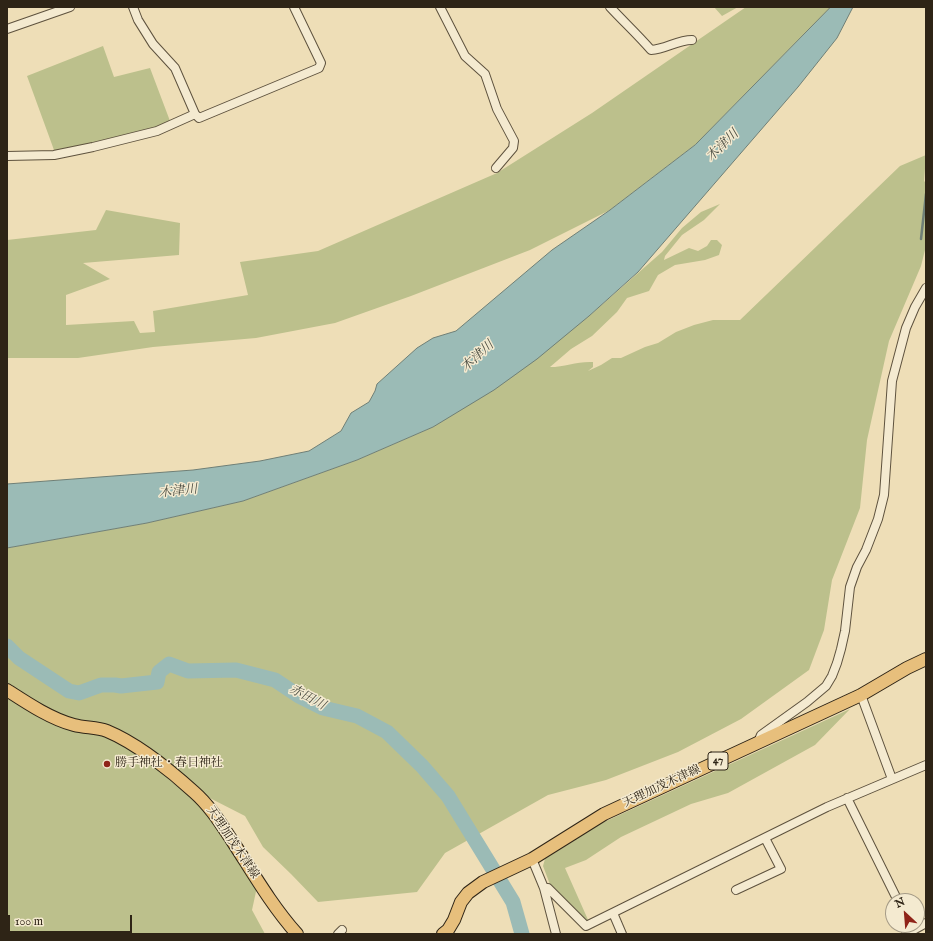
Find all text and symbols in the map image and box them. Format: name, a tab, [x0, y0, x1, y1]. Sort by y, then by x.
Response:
water label: 木津川	[704, 127, 742, 165]
water label: 木津川	[458, 338, 498, 376]
water label: 木津川	[158, 482, 198, 502]
water label: 赤田川	[286, 682, 328, 714]
road number: 47	[708, 752, 728, 770]
place label: 勝手神社・春日神社	[115, 757, 223, 771]
marker: 勝手神社・春日神社	[102, 759, 112, 769]
street label: 天理加茂木津線	[621, 763, 703, 811]
street label: 天理加茂木津線	[203, 804, 261, 882]
north arrow	[885, 893, 925, 933]
text: N	[893, 895, 908, 911]
scale bar	[10, 907, 134, 933]
text: 100 m	[15, 914, 43, 929]

